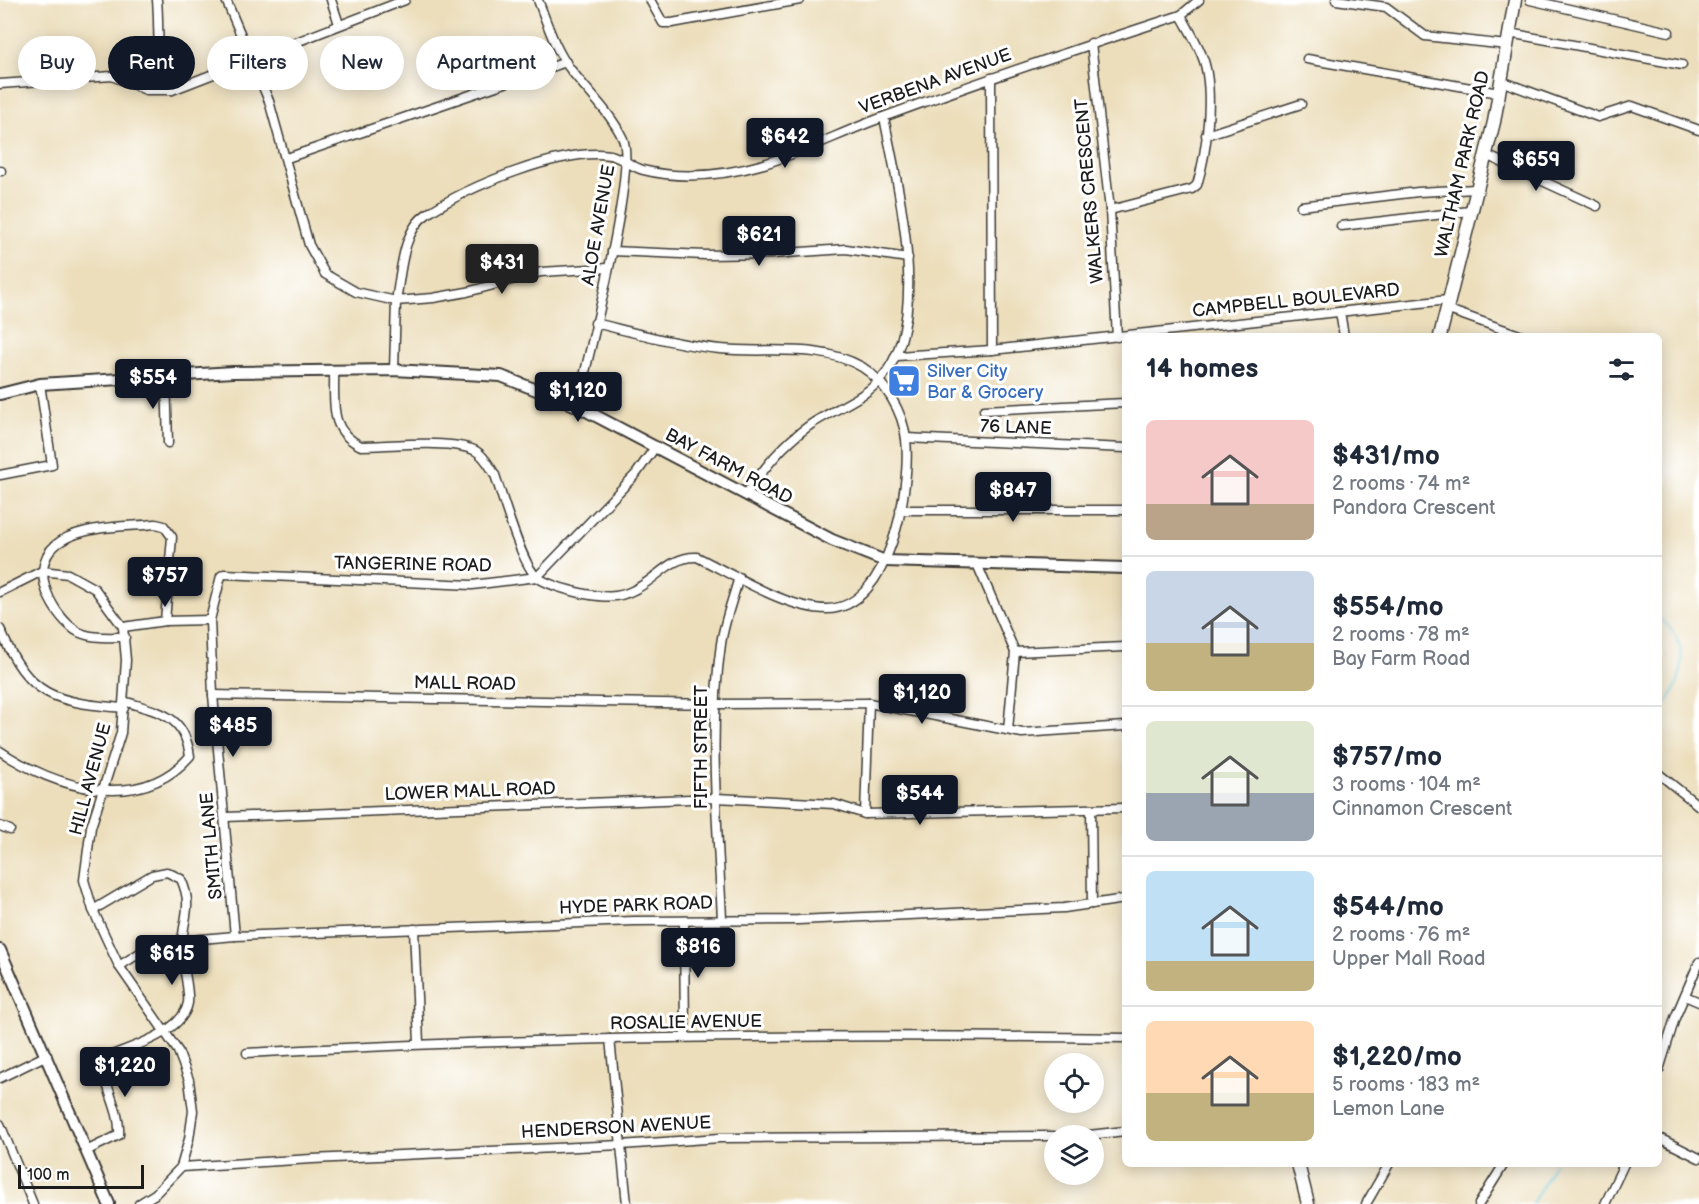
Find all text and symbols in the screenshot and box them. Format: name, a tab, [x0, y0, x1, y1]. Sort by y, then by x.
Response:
chip: Buy	[18, 36, 96, 90]
chip: Rent	[108, 36, 195, 90]
chip: Filters	[207, 36, 308, 90]
chip: New	[320, 36, 404, 90]
chip: Apartment	[416, 36, 557, 90]
street label: VERBENA AVENUE	[856, 44, 1014, 119]
street label: WALTHAM PARK ROAD	[1431, 69, 1494, 259]
street label: WALKERS CRESCENT	[1071, 97, 1108, 284]
pin: $642	[749, 118, 821, 169]
text: $642	[760, 125, 810, 149]
pin: $659	[1500, 141, 1572, 192]
text: $659	[1512, 148, 1560, 172]
street label: ALOE AVENUE	[578, 163, 619, 287]
pin: $621	[723, 216, 795, 267]
text: $621	[736, 223, 782, 247]
pin: $431	[466, 244, 538, 295]
text: $431	[479, 251, 525, 275]
street label: CAMPBELL BOULEVARD	[1191, 279, 1401, 322]
icon: filters	[1605, 353, 1638, 386]
text: 14 homes	[1146, 354, 1258, 385]
pin: $554	[117, 359, 189, 410]
place label: Silver City Bar & Grocery	[927, 361, 1044, 403]
supermarket icon: Silver City Bar & Grocery	[886, 363, 922, 399]
text: $554	[129, 366, 177, 390]
pin: $1,120	[529, 372, 627, 423]
text: $1,120	[549, 379, 607, 403]
street label: 76 LANE	[980, 416, 1052, 439]
street label: BAY FARM ROAD	[662, 424, 796, 509]
text: $431/mo	[1332, 441, 1440, 472]
icon: home	[1194, 444, 1266, 516]
pin: $847	[977, 472, 1049, 523]
text: 2 rooms · 74 m²	[1332, 472, 1470, 496]
text: $847	[989, 479, 1037, 503]
text: Pandora Crescent	[1332, 496, 1495, 520]
street label: TANGERINE ROAD	[334, 553, 492, 576]
pin: $757	[129, 557, 201, 608]
text: $757	[142, 564, 188, 588]
text: $554/mo	[1332, 592, 1444, 623]
icon: home	[1194, 595, 1266, 667]
text: 2 rooms · 78 m²	[1332, 623, 1470, 647]
text: Bay Farm Road	[1332, 647, 1470, 671]
street label: MALL ROAD	[414, 672, 516, 695]
pin: $1,120	[873, 674, 971, 725]
text: $1,120	[893, 681, 951, 705]
street label: FIFTH STREET	[691, 685, 712, 809]
pin: $485	[197, 707, 269, 758]
text: $485	[209, 714, 257, 738]
street label: HILL AVENUE	[65, 721, 116, 838]
text: $757/mo	[1332, 742, 1442, 773]
icon: home	[1194, 745, 1266, 817]
text: 3 rooms · 104 m²	[1332, 773, 1481, 797]
pin: $544	[884, 775, 956, 826]
street label: LOWER MALL ROAD	[384, 778, 556, 805]
text: $544	[896, 782, 944, 806]
street label: SMITH LANE	[196, 791, 227, 900]
text: Cinnamon Crescent	[1332, 797, 1512, 821]
street label: HYDE PARK ROAD	[559, 892, 713, 919]
text: $544/mo	[1332, 892, 1444, 923]
icon: home	[1194, 895, 1266, 967]
text: 2 rooms · 76 m²	[1332, 923, 1470, 947]
pin: $816	[662, 928, 734, 979]
pin: $615	[136, 935, 208, 986]
text: $816	[675, 935, 721, 959]
text: $615	[149, 942, 195, 966]
text: Upper Mall Road	[1332, 947, 1486, 971]
street label: ROSALIE AVENUE	[610, 1011, 762, 1034]
text: $1,220/mo	[1332, 1042, 1462, 1073]
icon: home	[1194, 1045, 1266, 1117]
pin: $1,220	[76, 1047, 174, 1098]
map controls	[1044, 1053, 1104, 1185]
button: locate	[1044, 1053, 1104, 1113]
text: $1,220	[94, 1054, 156, 1078]
text: 5 rooms · 183 m²	[1332, 1073, 1480, 1097]
text: Lemon Lane	[1332, 1097, 1445, 1121]
street label: HENDERSON AVENUE	[520, 1112, 712, 1143]
button: layers	[1044, 1125, 1104, 1185]
scale bar	[18, 1162, 144, 1190]
text: 100 m	[27, 1166, 70, 1185]

